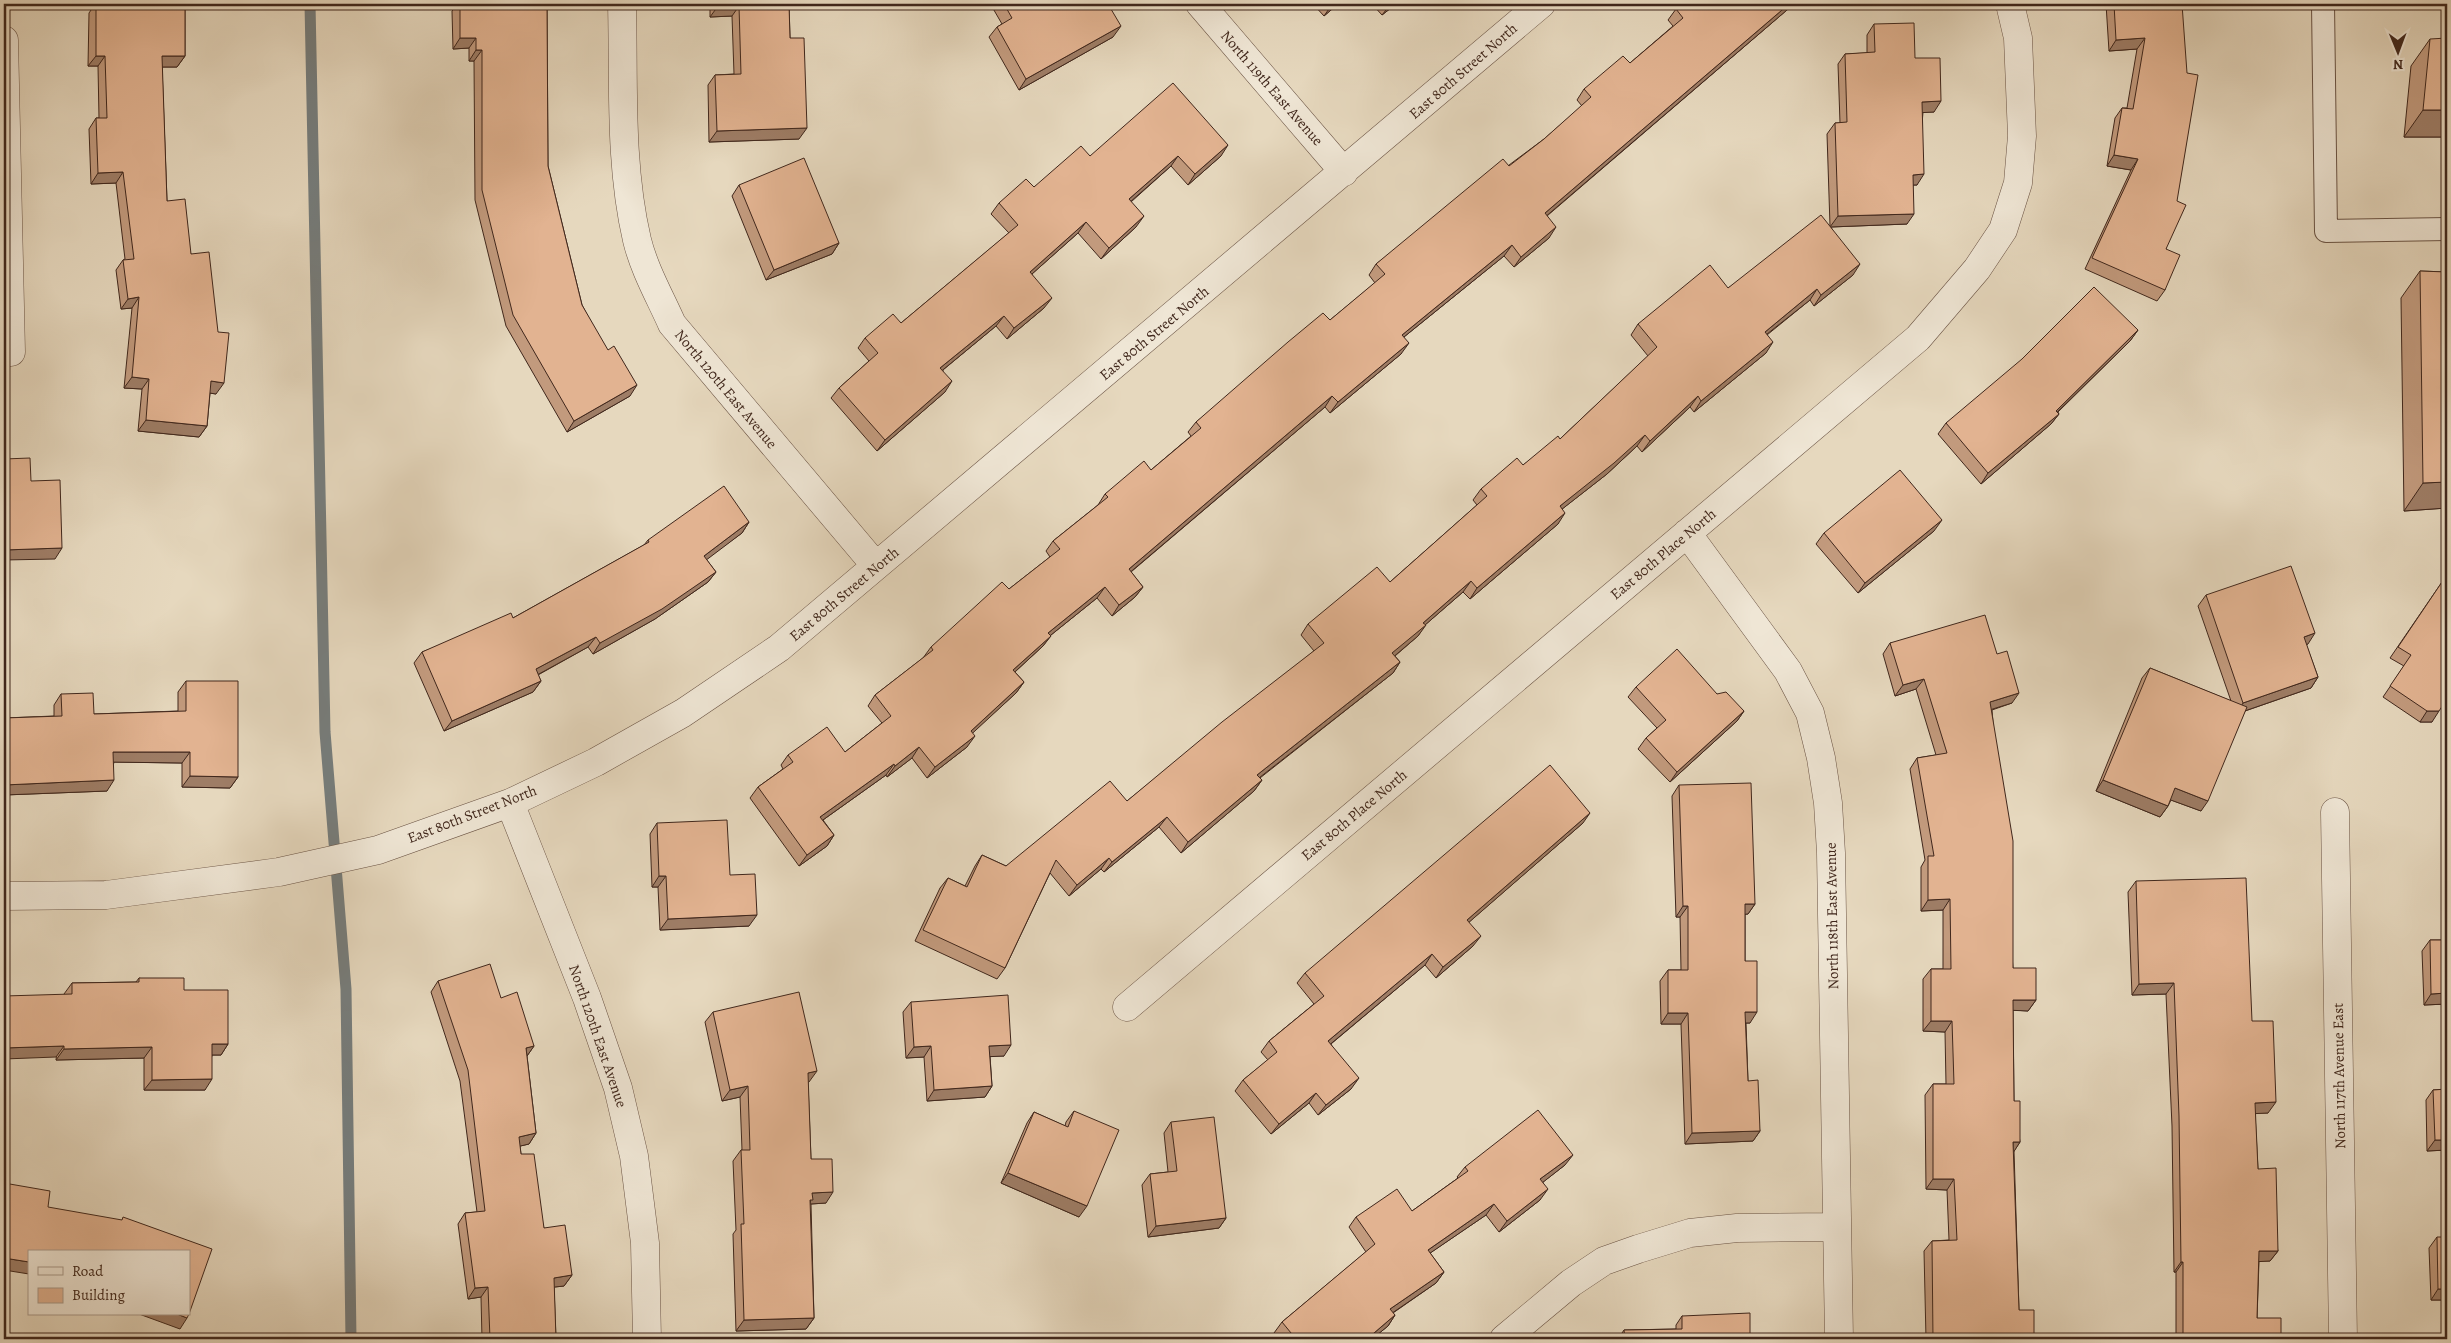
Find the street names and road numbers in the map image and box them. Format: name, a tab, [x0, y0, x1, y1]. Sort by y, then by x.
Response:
street label: East 80th Street North	[1405, 18, 1521, 124]
street label: North 119th East Avenue	[1216, 26, 1328, 150]
street label: East 80th Street North	[1095, 281, 1213, 385]
street label: North 120th East Avenue	[670, 325, 782, 453]
street label: East 80th Place North	[1606, 504, 1720, 604]
street label: East 80th Street North	[785, 542, 903, 646]
street label: East 80th Place North	[1297, 765, 1411, 865]
street label: East 80th Street North	[404, 780, 540, 848]
street label: North 118th East Avenue	[1821, 842, 1843, 990]
street label: North 120th East Avenue	[564, 962, 632, 1110]
street label: North 117th Avenue East	[2328, 1003, 2350, 1149]

